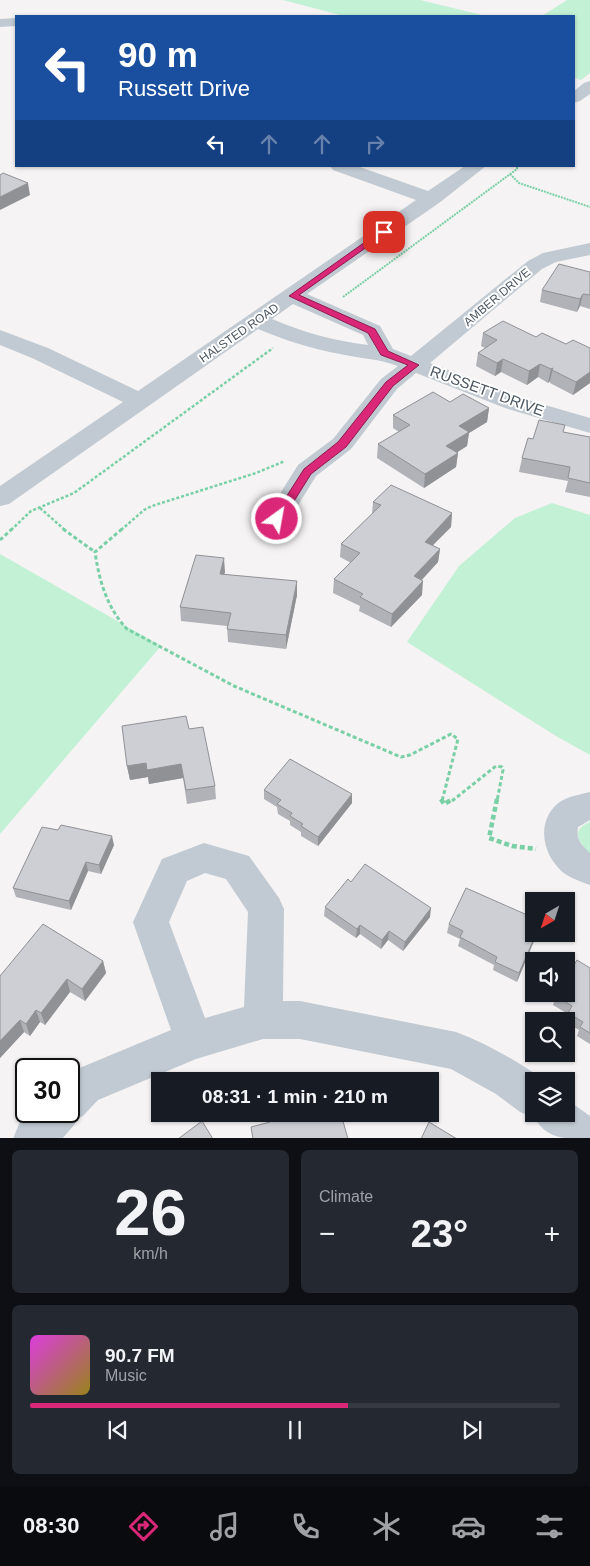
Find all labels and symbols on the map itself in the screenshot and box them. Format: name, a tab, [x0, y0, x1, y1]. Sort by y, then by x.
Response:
pin	[363, 211, 405, 253]
street label: AMBER DRIVE	[461, 265, 533, 329]
street label: HALSTED ROAD	[197, 300, 282, 366]
street label: RUSSETT DRIVE	[428, 362, 546, 419]
position arrow	[250, 492, 302, 544]
north arrow	[525, 892, 575, 942]
speed limit sign: 30	[15, 1058, 80, 1123]

